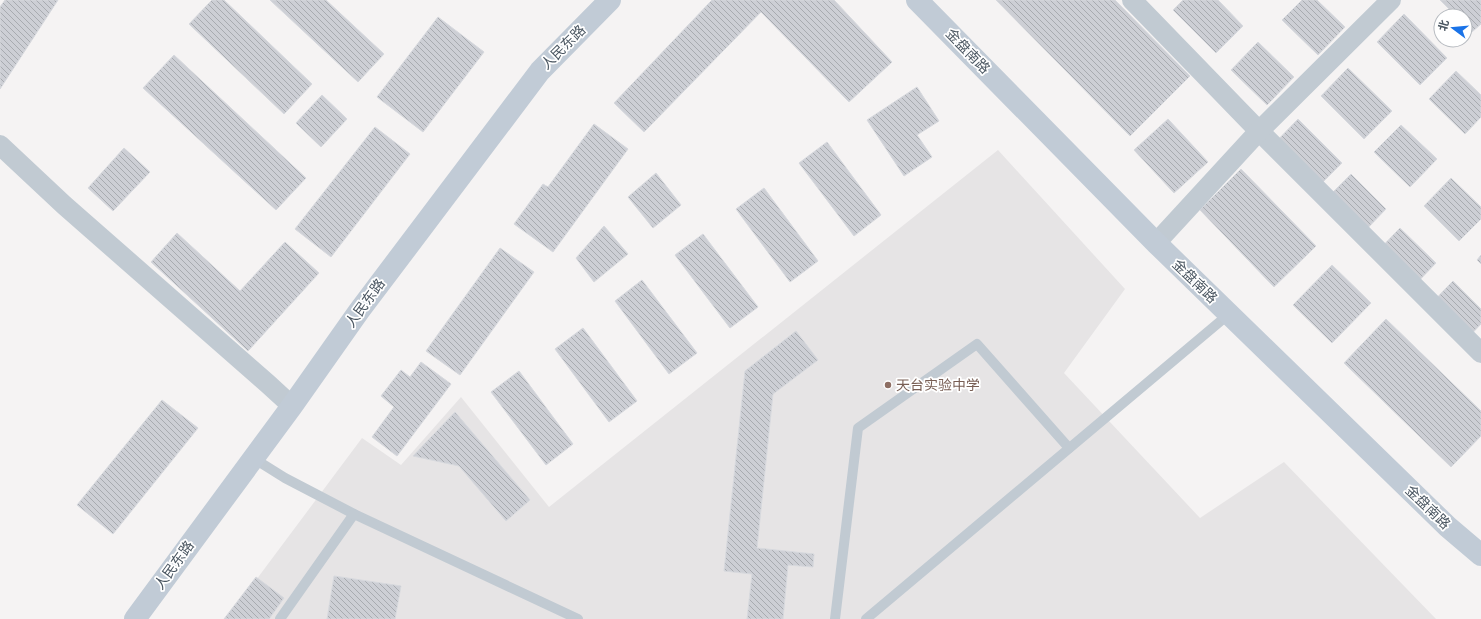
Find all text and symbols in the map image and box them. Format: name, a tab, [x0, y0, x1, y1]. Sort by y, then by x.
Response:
north arrow	[1433, 8, 1473, 48]
text: 北	[1435, 18, 1452, 32]
street label: 人民东路	[537, 21, 589, 73]
street label: 金盘南路	[942, 25, 994, 77]
street label: 金盘南路	[1169, 255, 1221, 307]
street label: 人民东路	[341, 275, 389, 331]
place label: 天台实验中学	[896, 376, 980, 394]
marker: 天台实验中学	[883, 380, 893, 390]
street label: 金盘南路	[1402, 481, 1454, 533]
street label: 人民东路	[150, 537, 198, 593]

